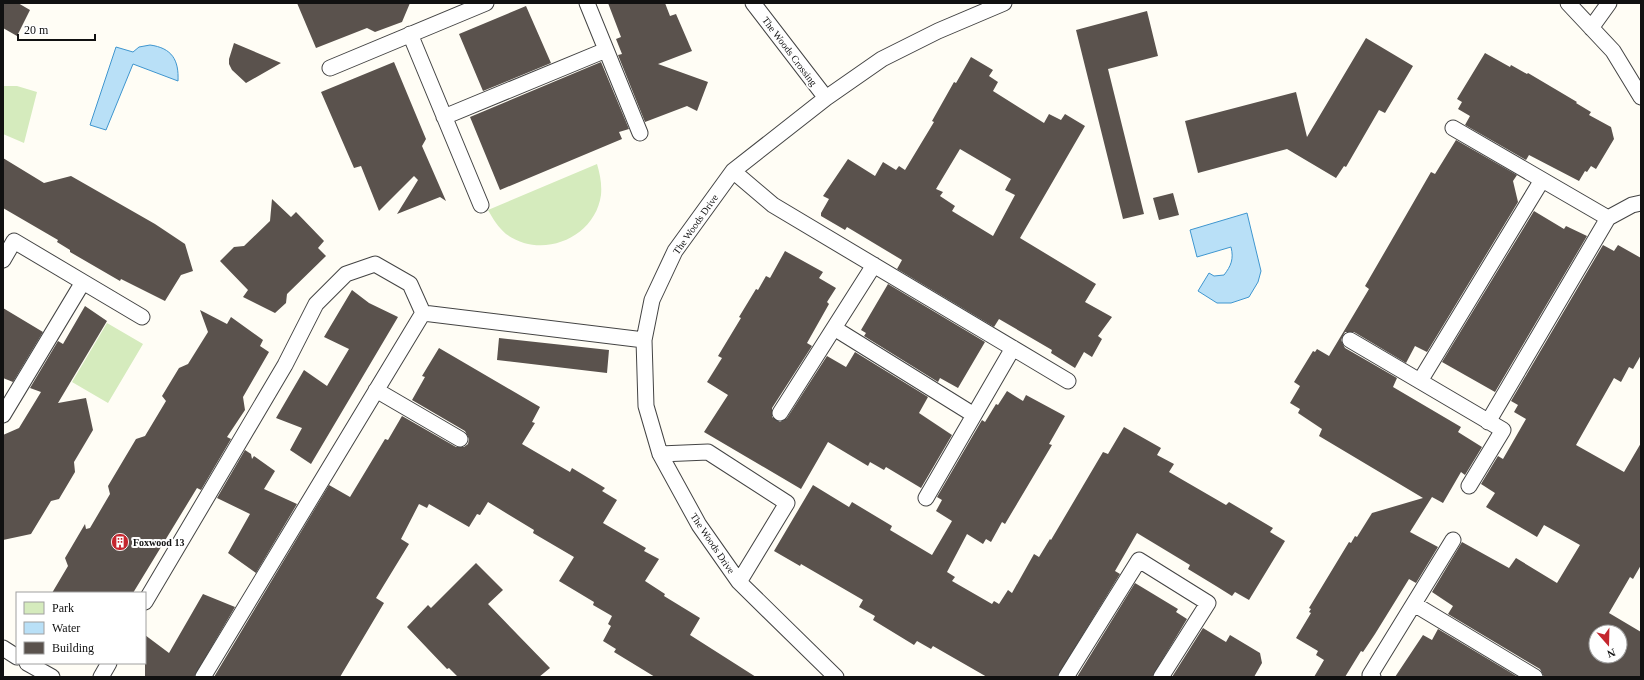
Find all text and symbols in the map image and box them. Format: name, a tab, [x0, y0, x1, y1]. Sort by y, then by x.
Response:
street label: The Woods Crossing	[760, 15, 819, 88]
scale bar	[18, 16, 95, 42]
text: 20 m	[24, 23, 49, 37]
street label: The Woods Drive	[671, 192, 721, 256]
street label: The Woods Drive	[688, 511, 737, 576]
building icon: Foxwood 13	[110, 532, 130, 552]
place label: Foxwood 13	[133, 537, 184, 548]
legend	[16, 592, 146, 664]
text: Park	[52, 601, 74, 615]
text: Water	[52, 621, 80, 635]
north arrow	[1588, 624, 1628, 664]
text: Building	[52, 641, 94, 655]
text: N	[1606, 646, 1617, 660]

